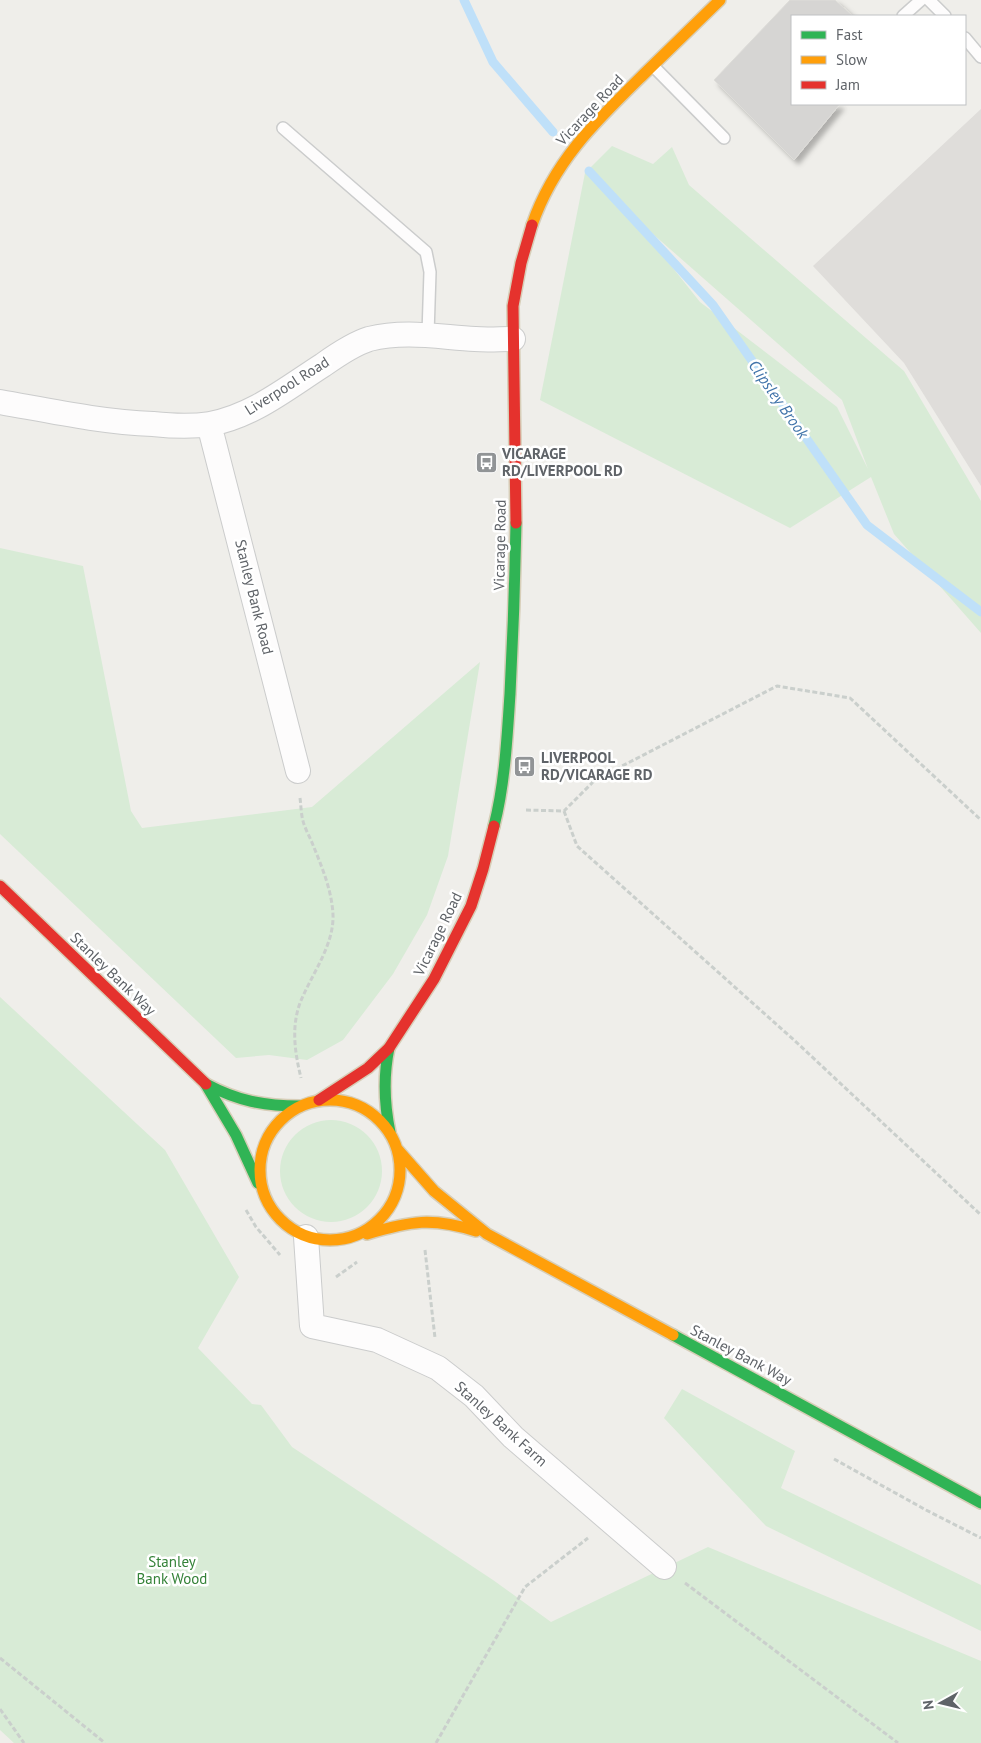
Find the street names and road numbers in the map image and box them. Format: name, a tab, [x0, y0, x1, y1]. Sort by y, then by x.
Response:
street label: Vicarage Road	[551, 70, 628, 150]
street label: Liverpool Road	[241, 352, 332, 419]
street label: Vicarage Road	[489, 499, 510, 592]
street label: Stanley Bank Road	[231, 537, 278, 656]
street label: Vicarage Road	[409, 889, 466, 980]
street label: Stanley Bank Way	[66, 928, 160, 1019]
street label: Stanley Bank Way	[687, 1320, 795, 1389]
street label: Stanley Bank Farm	[451, 1377, 552, 1470]

